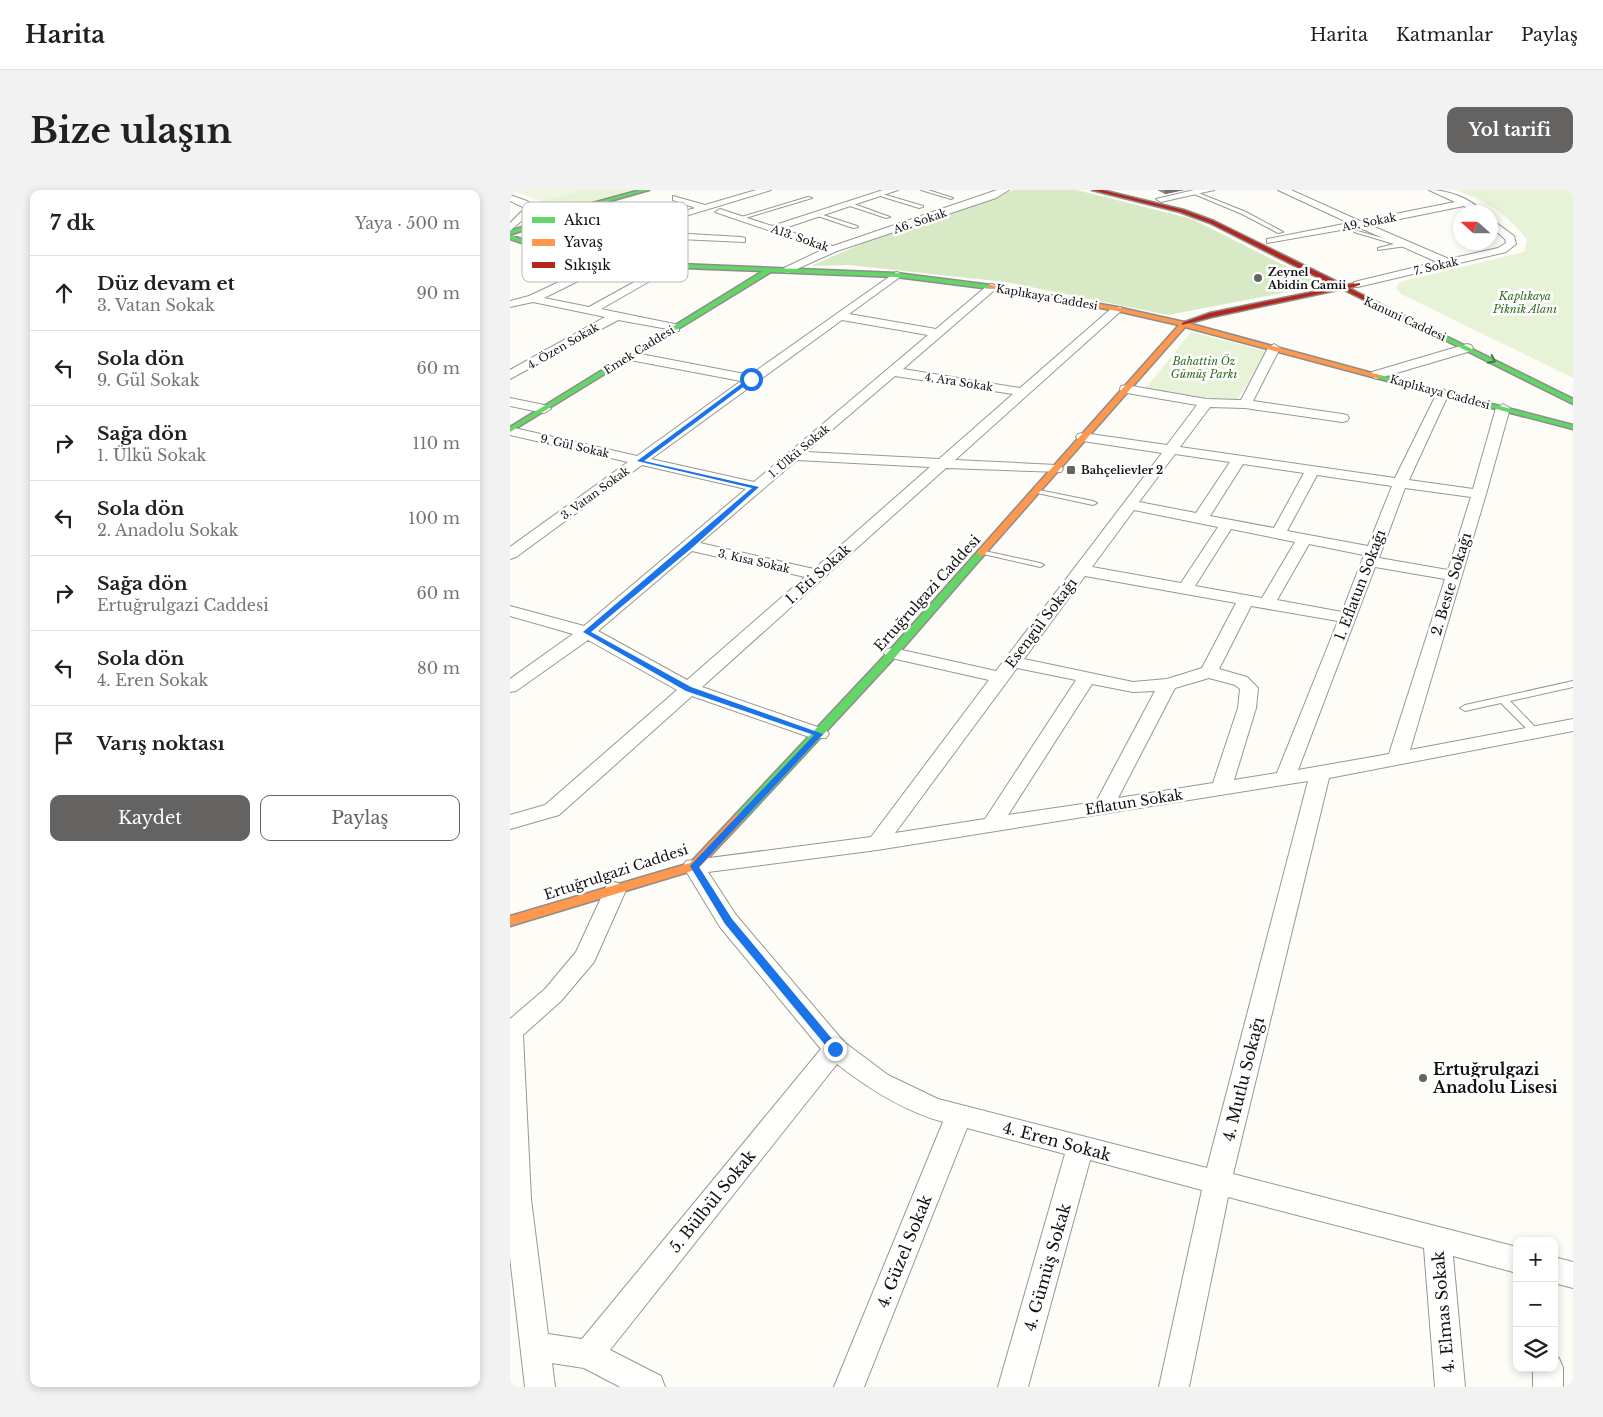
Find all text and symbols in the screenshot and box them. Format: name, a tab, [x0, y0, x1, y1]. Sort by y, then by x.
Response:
text: Harita	[25, 20, 105, 49]
text: Harita	[1310, 24, 1368, 46]
text: Katmanlar	[1396, 24, 1493, 46]
text: Paylaş	[1521, 24, 1578, 46]
button: Yol tarifi	[1447, 107, 1573, 153]
text: Bize ulaşın	[30, 109, 232, 152]
legend	[522, 202, 688, 282]
street label: A6. Sokak	[891, 205, 949, 237]
north arrow	[1453, 205, 1498, 250]
text: 7 dk	[50, 210, 95, 236]
street label: A9. Sokak	[1340, 210, 1398, 234]
text: Akıcı	[563, 211, 601, 229]
text: Yaya · 500 m	[355, 213, 460, 233]
street label: A13. Sokak	[768, 221, 831, 254]
text: Yavaş	[563, 233, 603, 251]
street label: 7. Sokak	[1413, 254, 1460, 278]
text: Sıkışık	[564, 256, 611, 274]
place label: Zeynel Abidin Camii	[1267, 265, 1346, 292]
text: Düz devam et	[97, 272, 235, 295]
marker: Zeynel Abidin Camii	[1252, 272, 1264, 284]
icon: ahead	[50, 279, 78, 307]
street label: Kaplıkaya Caddesi	[995, 281, 1099, 313]
text: 90 m	[417, 283, 460, 303]
park label: Kaplıkaya Piknik Alanı	[1492, 289, 1557, 316]
street label: Kanuni Caddesi	[1362, 294, 1448, 344]
text: 3. Vatan Sokak	[97, 295, 215, 315]
street label: 4. Özen Sokak	[525, 320, 601, 372]
street label: Emek Caddesi	[601, 323, 677, 377]
text: Sola dön	[97, 347, 184, 370]
icon: left	[50, 354, 78, 382]
park label: Bahattin Öz Gümüş Parkı	[1171, 354, 1237, 381]
one-way arrow	[1486, 354, 1495, 364]
text: 60 m	[417, 358, 460, 378]
route start	[740, 368, 763, 391]
text: 9. Gül Sokak	[97, 370, 200, 390]
street label: 4. Ara Sokak	[924, 370, 994, 394]
street label: Kaplıkaya Caddesi	[1388, 372, 1492, 412]
street label: 1. Ülkü Sokak	[766, 421, 832, 481]
text: Sağa dön	[97, 422, 188, 445]
icon: right	[50, 429, 78, 457]
street label: 9. Gül Sokak	[539, 431, 611, 461]
text: 110 m	[413, 433, 460, 453]
text: 1. Ülkü Sokak	[97, 445, 206, 465]
street label: 3. Vatan Sokak	[558, 463, 632, 522]
place label: Bahçelievler 2	[1081, 463, 1163, 477]
marker: Bahçelievler 2	[1065, 464, 1077, 476]
text: Sola dön	[97, 497, 184, 520]
icon: left	[50, 504, 78, 532]
text: 100 m	[408, 508, 460, 528]
text: 2. Anadolu Sokak	[97, 520, 238, 540]
street label: 1. Eflatun Sokağı	[1331, 527, 1390, 643]
street label: 2. Beste Sokağı	[1427, 530, 1475, 638]
street label: Ertuğrulgazi Caddesi	[870, 531, 984, 655]
street label: 1. Eti Sokak	[782, 540, 855, 608]
street label: 3. Kısa Sokak	[717, 546, 791, 576]
text: Sağa dön	[97, 572, 188, 595]
street label: Esengül Sokağı	[1001, 574, 1081, 672]
icon: right	[50, 579, 78, 607]
text: 60 m	[417, 583, 460, 603]
text: Ertuğrulgazi Caddesi	[97, 595, 269, 615]
text: Sola dön	[97, 647, 184, 670]
icon: left	[50, 654, 78, 682]
text: 80 m	[417, 658, 460, 678]
text: 4. Eren Sokak	[97, 670, 208, 690]
icon: arrive	[50, 729, 78, 757]
text: Varış noktası	[97, 732, 225, 755]
street label: Eflatun Sokak	[1084, 785, 1185, 819]
button: Kaydet	[50, 795, 250, 841]
button: Paylaş	[260, 795, 460, 841]
street label: Ertuğrulgazi Caddesi	[542, 840, 690, 904]
street label: 4. Mutlu Sokağı	[1218, 1014, 1268, 1143]
route end	[824, 1038, 847, 1061]
place label: Ertuğrulgazi Anadolu Lisesi	[1432, 1059, 1558, 1097]
marker: Ertuğrulgazi Anadolu Lisesi	[1417, 1072, 1429, 1084]
street label: 4. Eren Sokak	[1001, 1117, 1114, 1165]
street label: 5. Bülbül Sokak	[665, 1146, 760, 1256]
street label: 4. Güzel Sokak	[872, 1191, 936, 1310]
street label: 4. Gümüş Sokak	[1019, 1201, 1075, 1333]
map controls	[1513, 1237, 1558, 1372]
button: +	[1513, 1237, 1558, 1282]
street label: 4. Elmas Sokak	[1428, 1250, 1458, 1374]
button: −	[1513, 1282, 1558, 1327]
button: layers	[1513, 1327, 1558, 1372]

